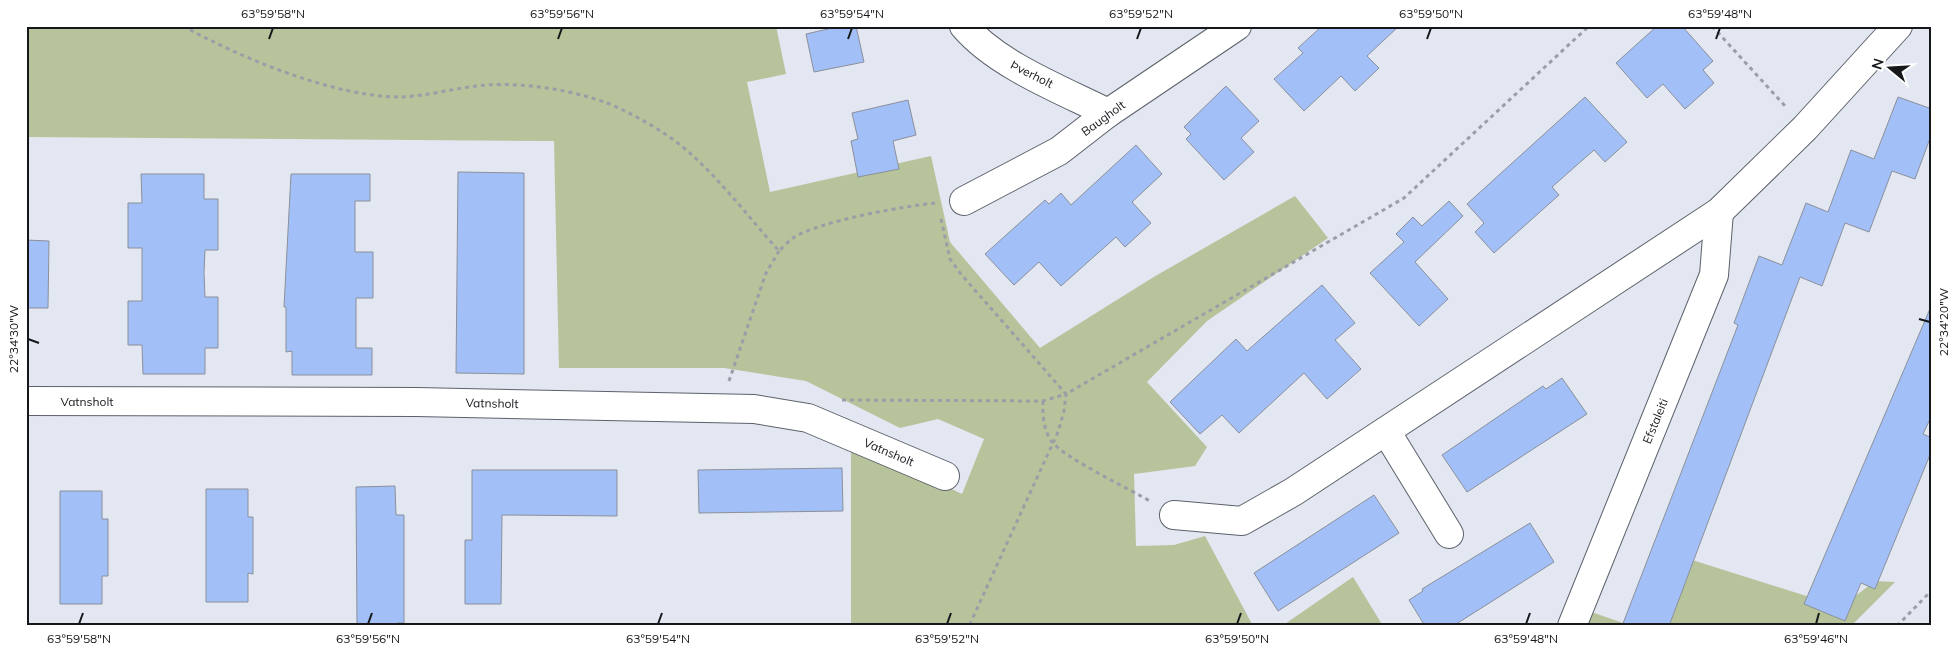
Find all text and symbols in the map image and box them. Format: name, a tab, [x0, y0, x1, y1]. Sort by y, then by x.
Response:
text: 63°59'58"N	[241, 6, 305, 21]
text: 63°59'56"N	[530, 6, 594, 21]
text: 63°59'54"N	[820, 6, 884, 21]
text: 63°59'52"N	[1109, 6, 1173, 21]
text: 63°59'50"N	[1399, 6, 1463, 21]
text: 63°59'48"N	[1688, 6, 1752, 21]
north arrow	[1866, 42, 1916, 92]
text: N	[1867, 56, 1888, 72]
street label: Þverholt	[1008, 57, 1056, 91]
street label: Baugholt	[1078, 97, 1128, 139]
text: 22°34'20"W	[1936, 288, 1951, 356]
text: 22°34'30"W	[6, 305, 21, 373]
street label: Vatnsholt	[60, 394, 114, 409]
street label: Vatnsholt	[465, 395, 519, 411]
street label: Efstaleiti	[1639, 396, 1671, 446]
street label: Vatnsholt	[862, 435, 916, 469]
text: 63°59'58"N	[47, 631, 111, 646]
text: 63°59'56"N	[336, 631, 400, 646]
text: 63°59'54"N	[626, 631, 690, 646]
text: 63°59'52"N	[915, 631, 979, 646]
text: 63°59'50"N	[1205, 631, 1269, 646]
text: 63°59'48"N	[1494, 631, 1558, 646]
text: 63°59'46"N	[1784, 631, 1848, 646]

